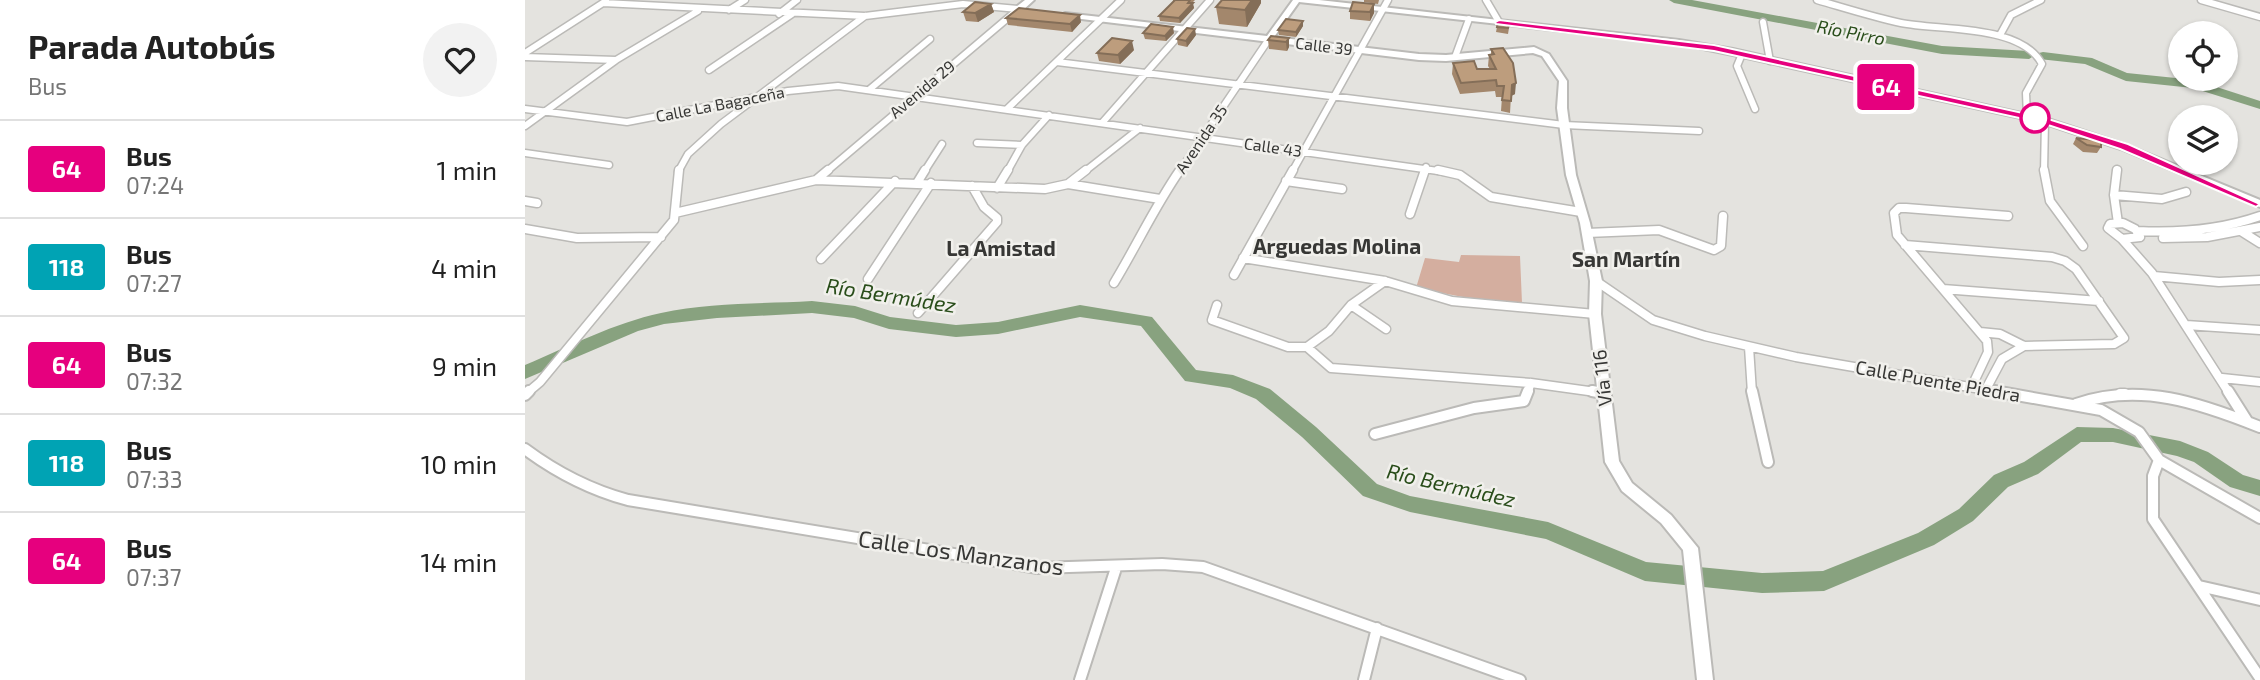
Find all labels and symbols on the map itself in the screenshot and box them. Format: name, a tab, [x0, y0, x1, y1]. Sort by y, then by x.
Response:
water label: Río Pirro	[1815, 15, 1887, 49]
street label: Calle 39	[1294, 33, 1354, 58]
street label: Avenida 29	[885, 56, 958, 121]
line badge: 64	[1855, 64, 1917, 110]
street label: Calle La Bagaceña	[654, 82, 786, 125]
street label: Avenida 35	[1171, 101, 1231, 177]
unlabelled marker	[2020, 103, 2050, 133]
street label: Calle 43	[1243, 133, 1303, 160]
district label: Arguedas Molina	[1253, 233, 1421, 258]
district label: La Amistad	[946, 235, 1056, 260]
district label: San Martín	[1572, 246, 1680, 271]
water label: Río Bermúdez	[824, 272, 958, 317]
street label: Vía 116	[1587, 349, 1616, 408]
street label: Calle Puente Piedra	[1854, 355, 2022, 406]
water label: Río Bermúdez	[1385, 458, 1519, 512]
street label: Calle Los Manzanos	[857, 524, 1066, 580]

